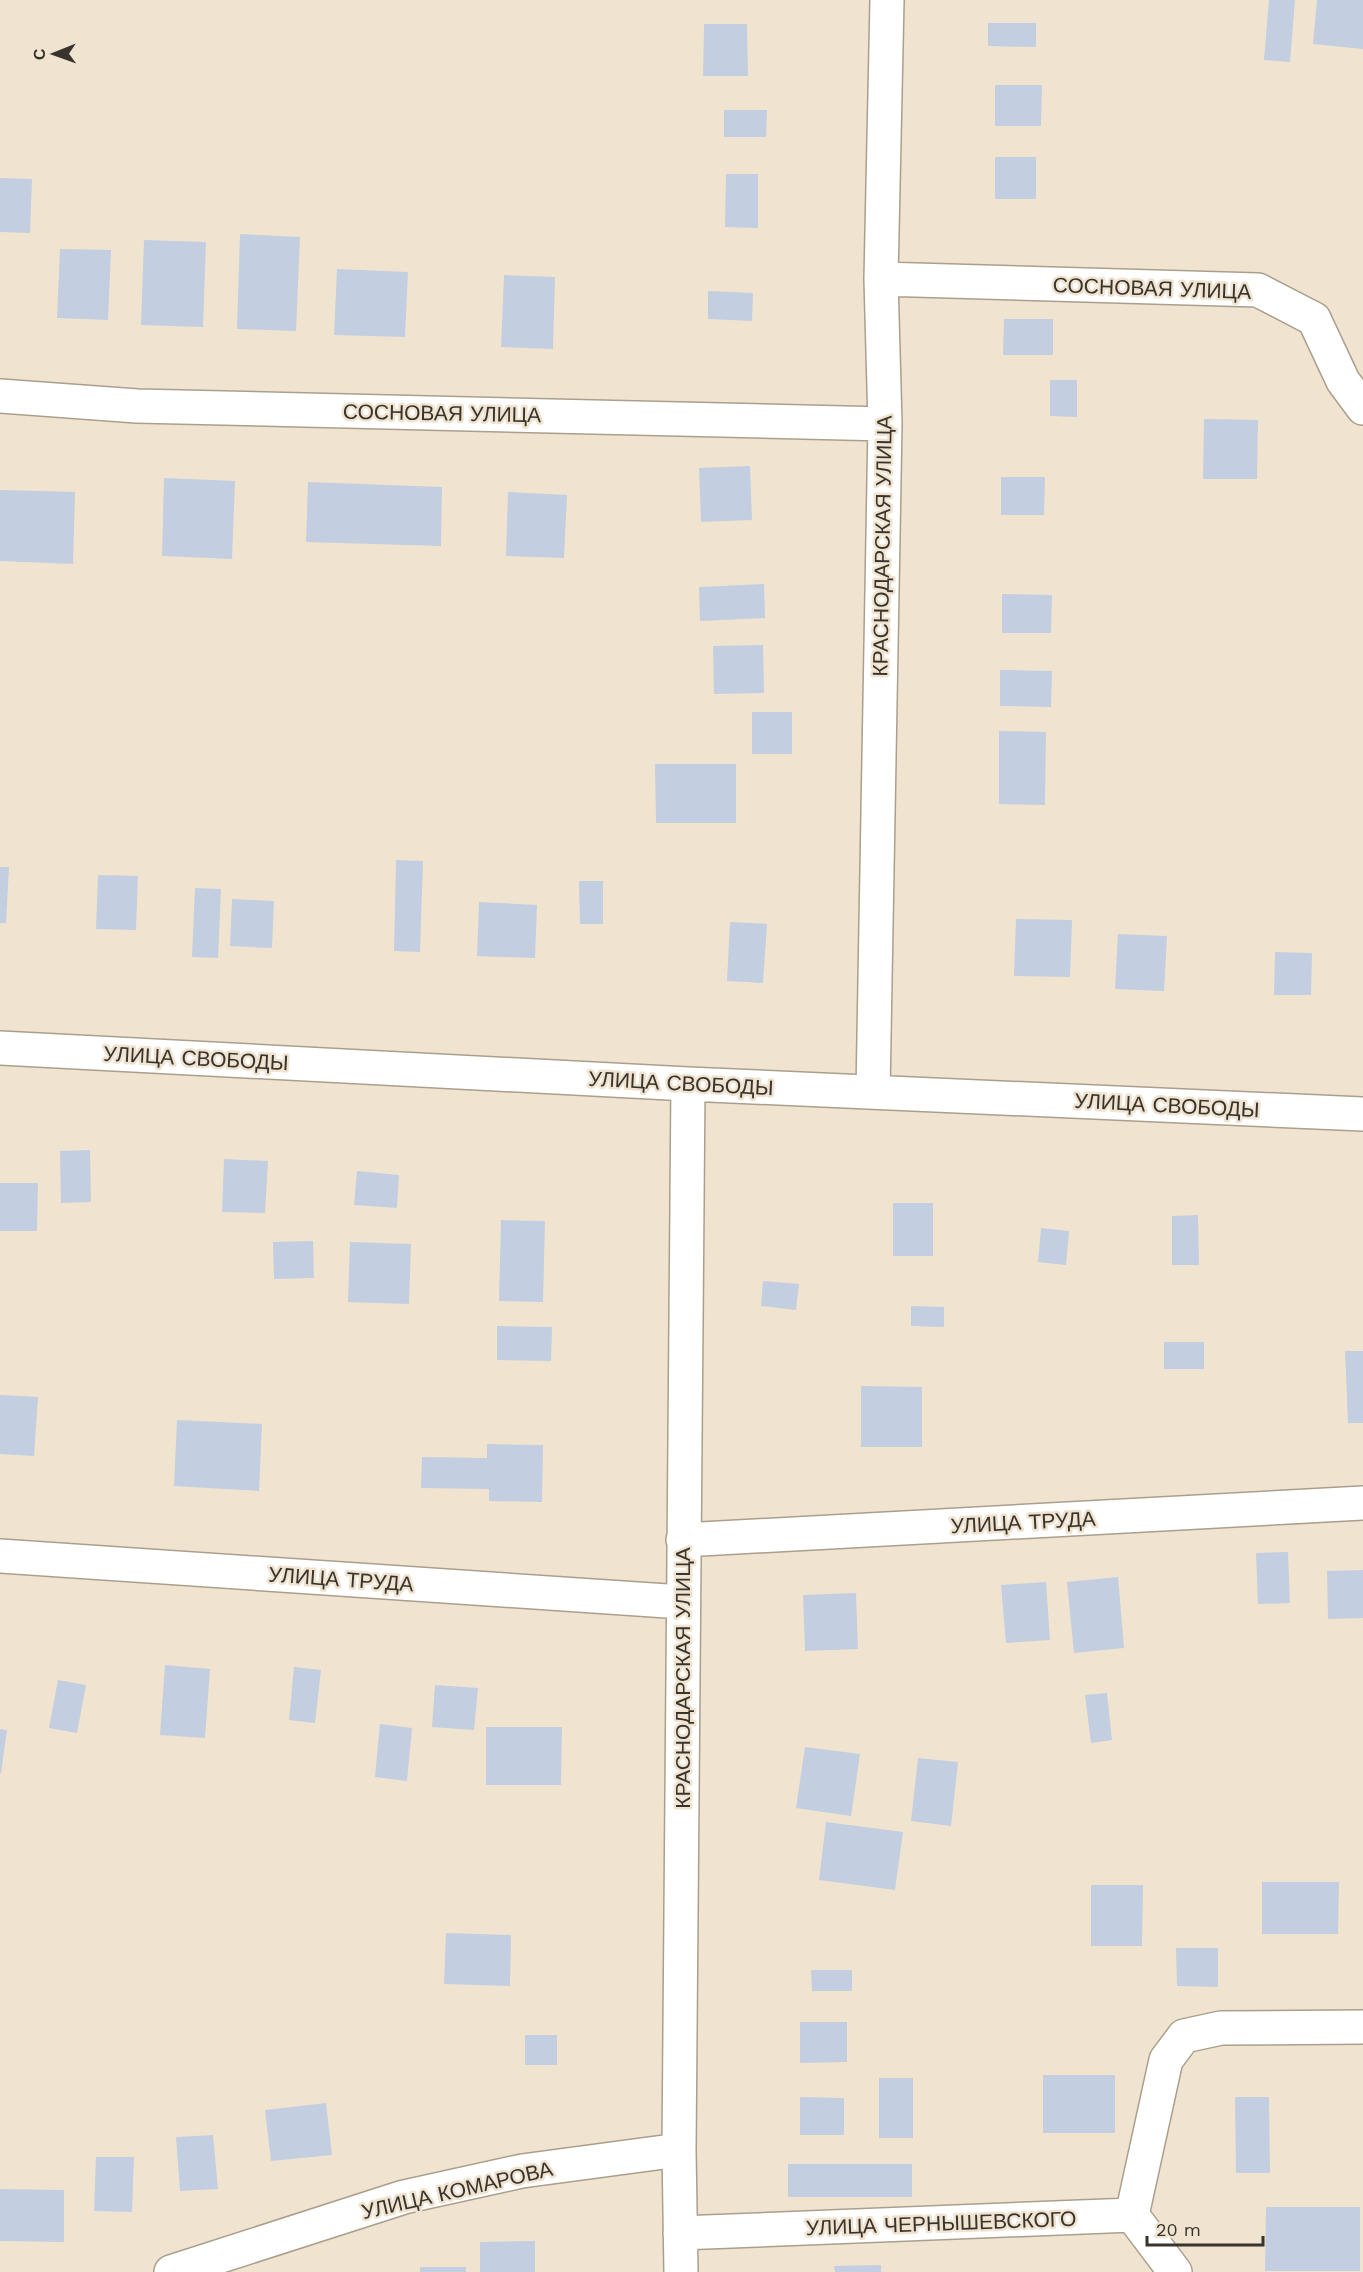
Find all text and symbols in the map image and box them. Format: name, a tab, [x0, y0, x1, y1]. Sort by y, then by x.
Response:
north arrow	[24, 24, 84, 84]
text: С	[30, 48, 49, 60]
street label: СОСНОВАЯ УЛИЦА	[1052, 272, 1252, 304]
street label: СОСНОВАЯ УЛИЦА	[343, 399, 541, 427]
street label: КРАСНОДАРСКАЯ УЛИЦА	[867, 415, 897, 677]
street label: УЛИЦА СВОБОДЫ	[103, 1041, 289, 1075]
street label: УЛИЦА СВОБОДЫ	[588, 1066, 774, 1100]
street label: УЛИЦА СВОБОДЫ	[1074, 1088, 1260, 1122]
street label: УЛИЦА ТРУДА	[950, 1506, 1096, 1538]
street label: КРАСНОДАРСКАЯ УЛИЦА	[670, 1547, 695, 1809]
street label: УЛИЦА ТРУДА	[268, 1561, 414, 1597]
street label: УЛИЦА КОМАРОВА	[359, 2156, 555, 2224]
street label: УЛИЦА ЧЕРНЫШЕВСКОГО	[805, 2206, 1077, 2240]
scale bar	[1147, 2209, 1262, 2247]
text: 20 m	[1156, 2219, 1201, 2240]

